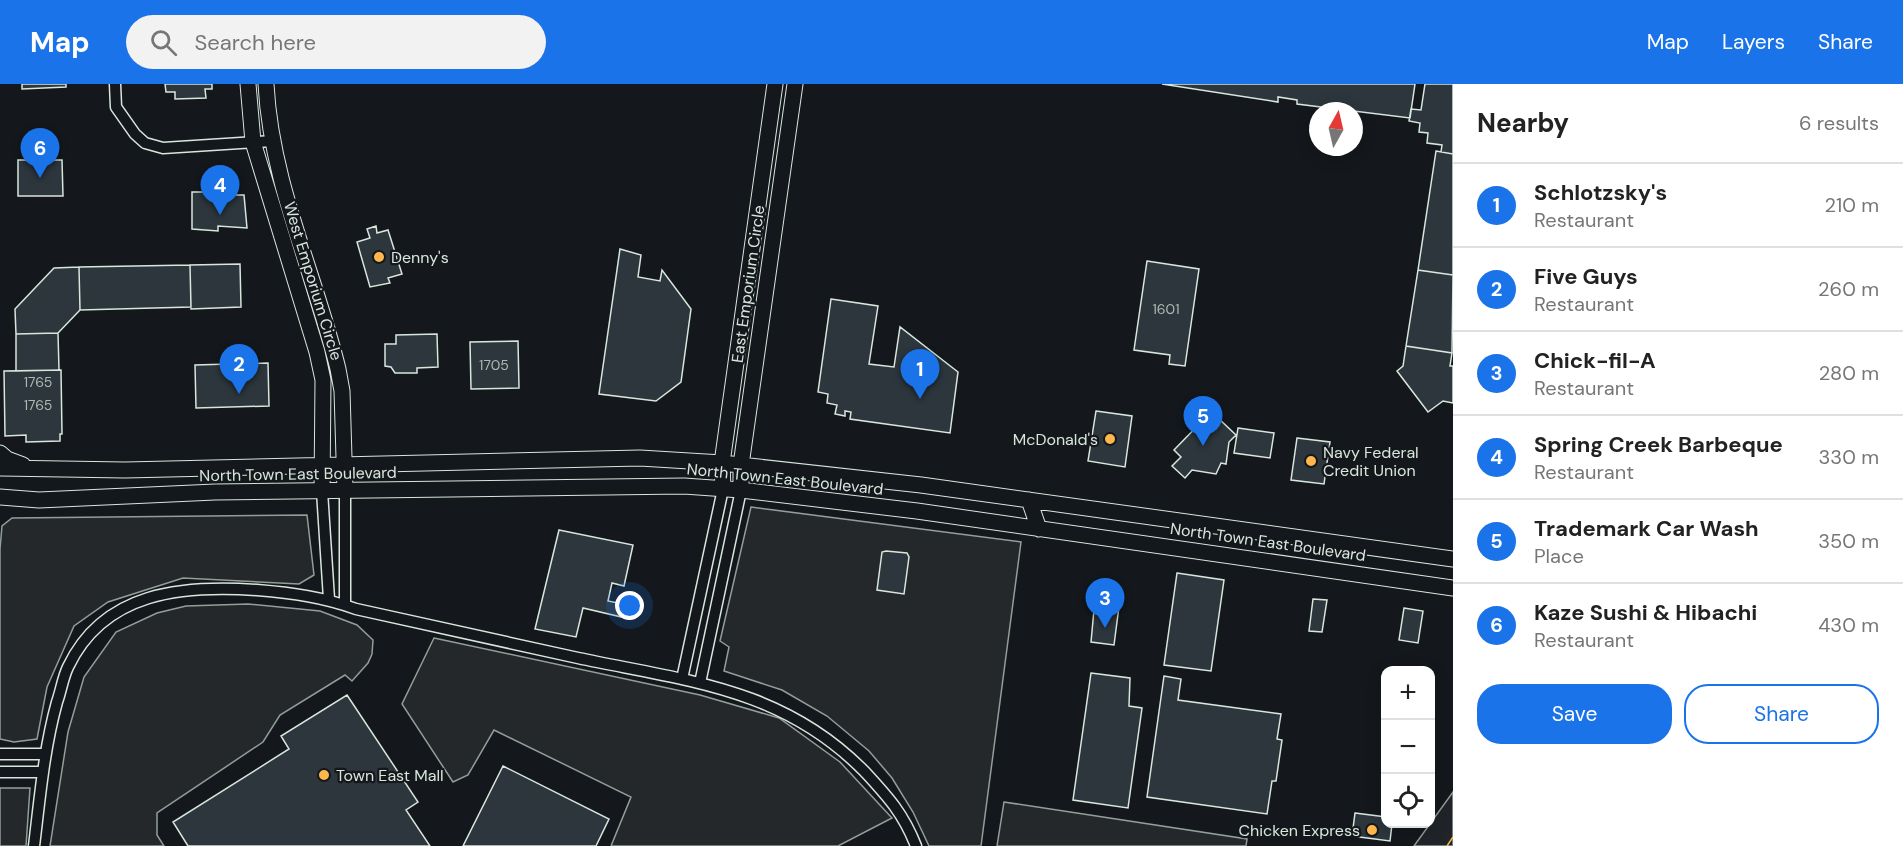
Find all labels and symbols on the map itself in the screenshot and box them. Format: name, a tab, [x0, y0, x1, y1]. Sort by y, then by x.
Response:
north arrow	[1309, 102, 1363, 156]
pin: 6	[20, 128, 60, 178]
pin: 4	[200, 166, 240, 215]
street label: West Emporium Circle	[279, 199, 347, 363]
street label: East Emporium Circle	[727, 204, 769, 364]
place label: Denny's	[391, 247, 449, 268]
marker: Denny's	[372, 250, 386, 264]
house number: 1601	[1152, 300, 1180, 318]
pin: 2	[220, 344, 258, 394]
pin: 1	[900, 350, 940, 399]
house number: 1705	[479, 356, 509, 374]
house number: 1765	[24, 373, 52, 391]
house number: 1765	[24, 396, 52, 414]
pin: 5	[1184, 396, 1222, 446]
place label: McDonald's	[1013, 429, 1098, 450]
marker: McDonald's	[1103, 432, 1117, 446]
place label: Navy Federal Credit Union	[1323, 442, 1419, 481]
marker: Navy Federal Credit Union	[1304, 454, 1318, 468]
street label: North Town East Boulevard	[686, 458, 884, 500]
street label: North Town East Boulevard	[199, 462, 397, 486]
street label: North Town East Boulevard	[1169, 518, 1367, 566]
pin: 3	[1086, 578, 1124, 628]
your location	[615, 591, 644, 620]
place label: Town East Mall	[336, 765, 444, 786]
marker: Town East Mall	[317, 768, 331, 782]
place label: Chicken Express	[1239, 820, 1360, 841]
marker: Chicken Express	[1365, 823, 1379, 837]

